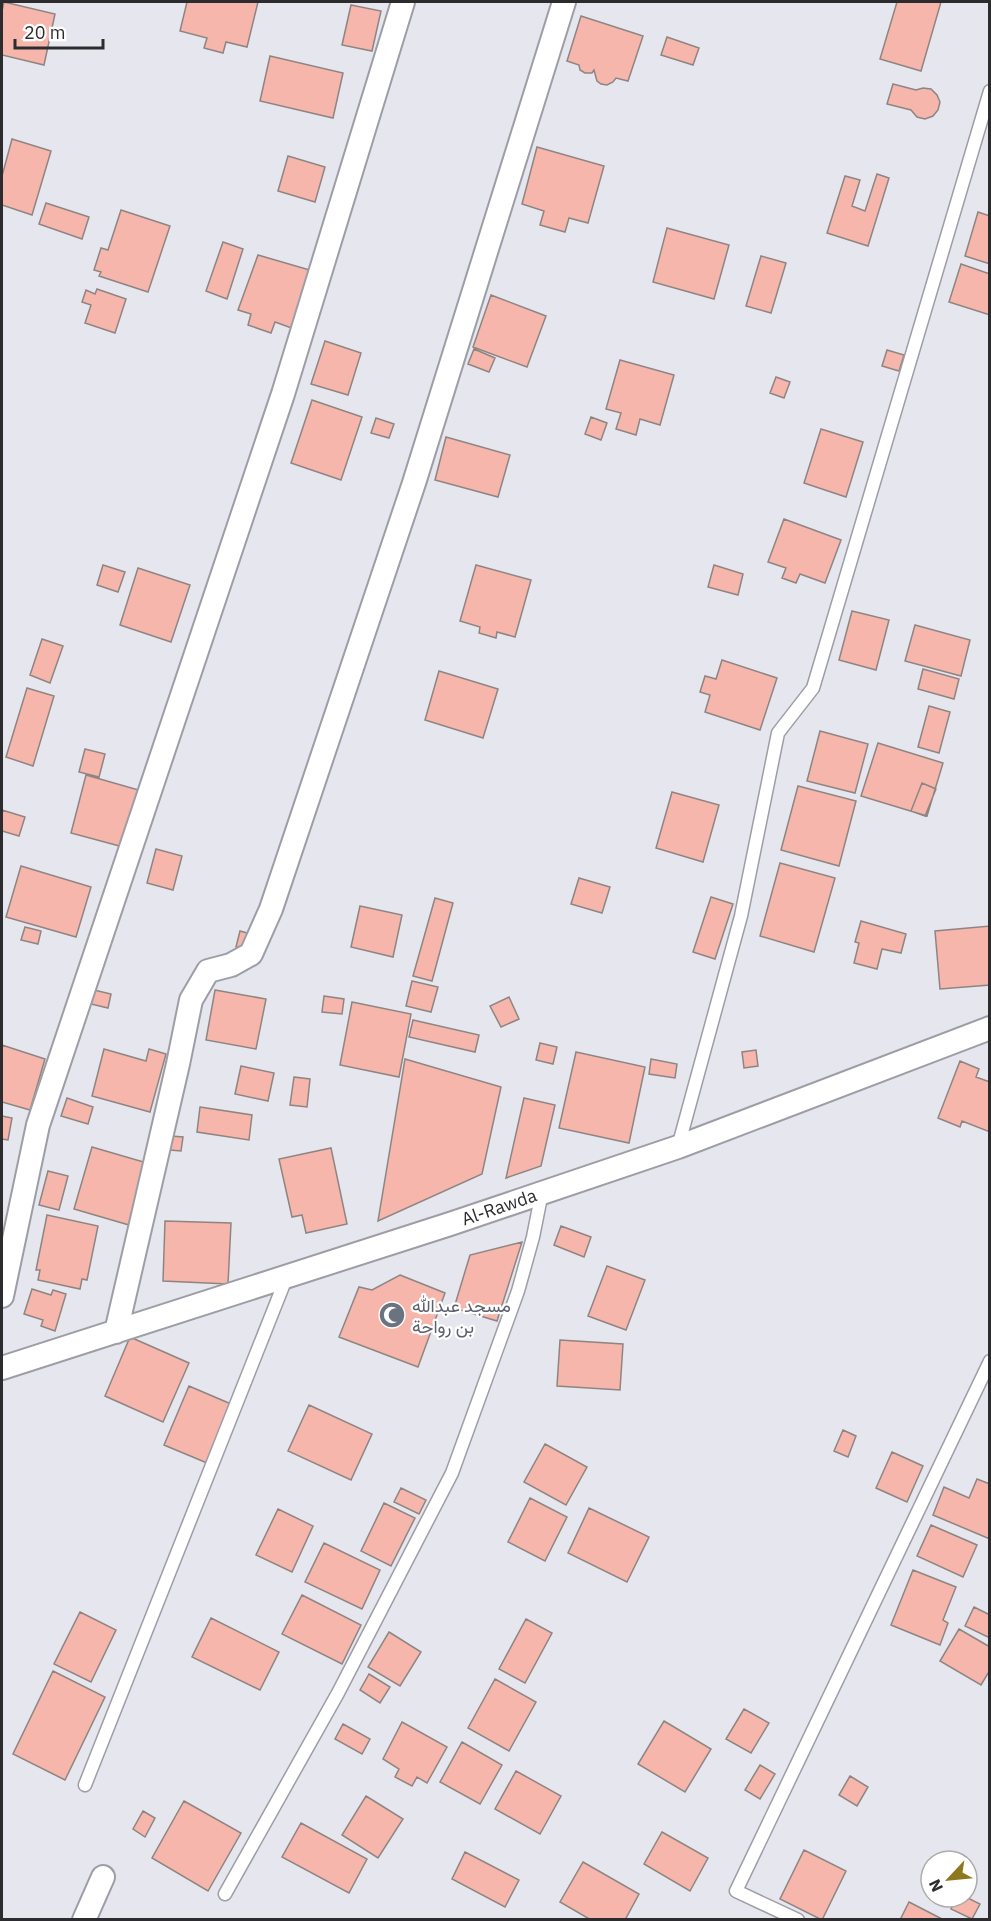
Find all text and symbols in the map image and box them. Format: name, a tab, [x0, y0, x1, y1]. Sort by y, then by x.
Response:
scale bar	[15, 12, 104, 50]
text: 20 m	[24, 21, 66, 44]
street label: Al-Rawda	[458, 1183, 540, 1231]
place label: مسجد عبدالله بن رواحة	[412, 1294, 511, 1338]
mosque icon: مسجد عبدالله بن رواحة	[377, 1300, 407, 1330]
north arrow	[919, 1849, 979, 1909]
text: N	[924, 1876, 947, 1895]

